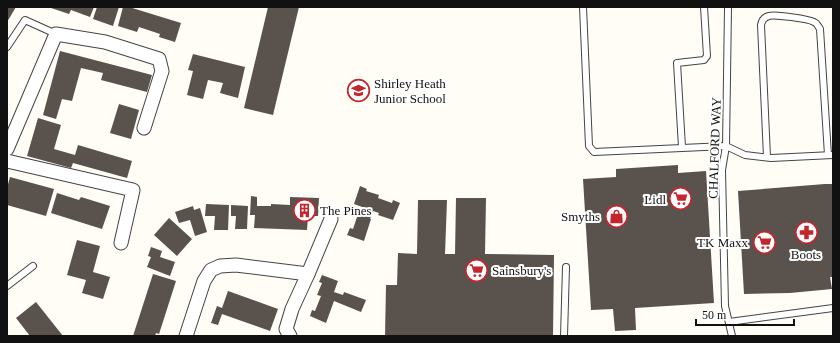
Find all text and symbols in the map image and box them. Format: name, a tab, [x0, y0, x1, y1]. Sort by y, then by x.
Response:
place label: Shirley Heath Junior School	[374, 76, 446, 106]
school or university icon: Shirley Heath Junior School	[346, 77, 372, 103]
street label: CHALFORD WAY	[705, 96, 724, 199]
supermarket icon: Lidl	[668, 186, 694, 212]
place label: Lidl	[644, 192, 666, 207]
building icon: The Pines	[291, 197, 317, 223]
place label: The Pines	[320, 203, 372, 218]
shop icon: Smyths	[603, 203, 629, 229]
place label: Smyths	[561, 209, 600, 224]
pharmacy icon: Boots	[793, 219, 819, 245]
supermarket icon: TK Maxx	[751, 229, 777, 255]
place label: TK Maxx	[697, 235, 748, 250]
place label: Boots	[791, 247, 821, 262]
supermarket icon: Sainsbury's	[463, 257, 489, 283]
place label: Sainsbury's	[492, 263, 551, 278]
scale bar	[696, 301, 794, 327]
text: 50 m	[702, 308, 727, 322]

